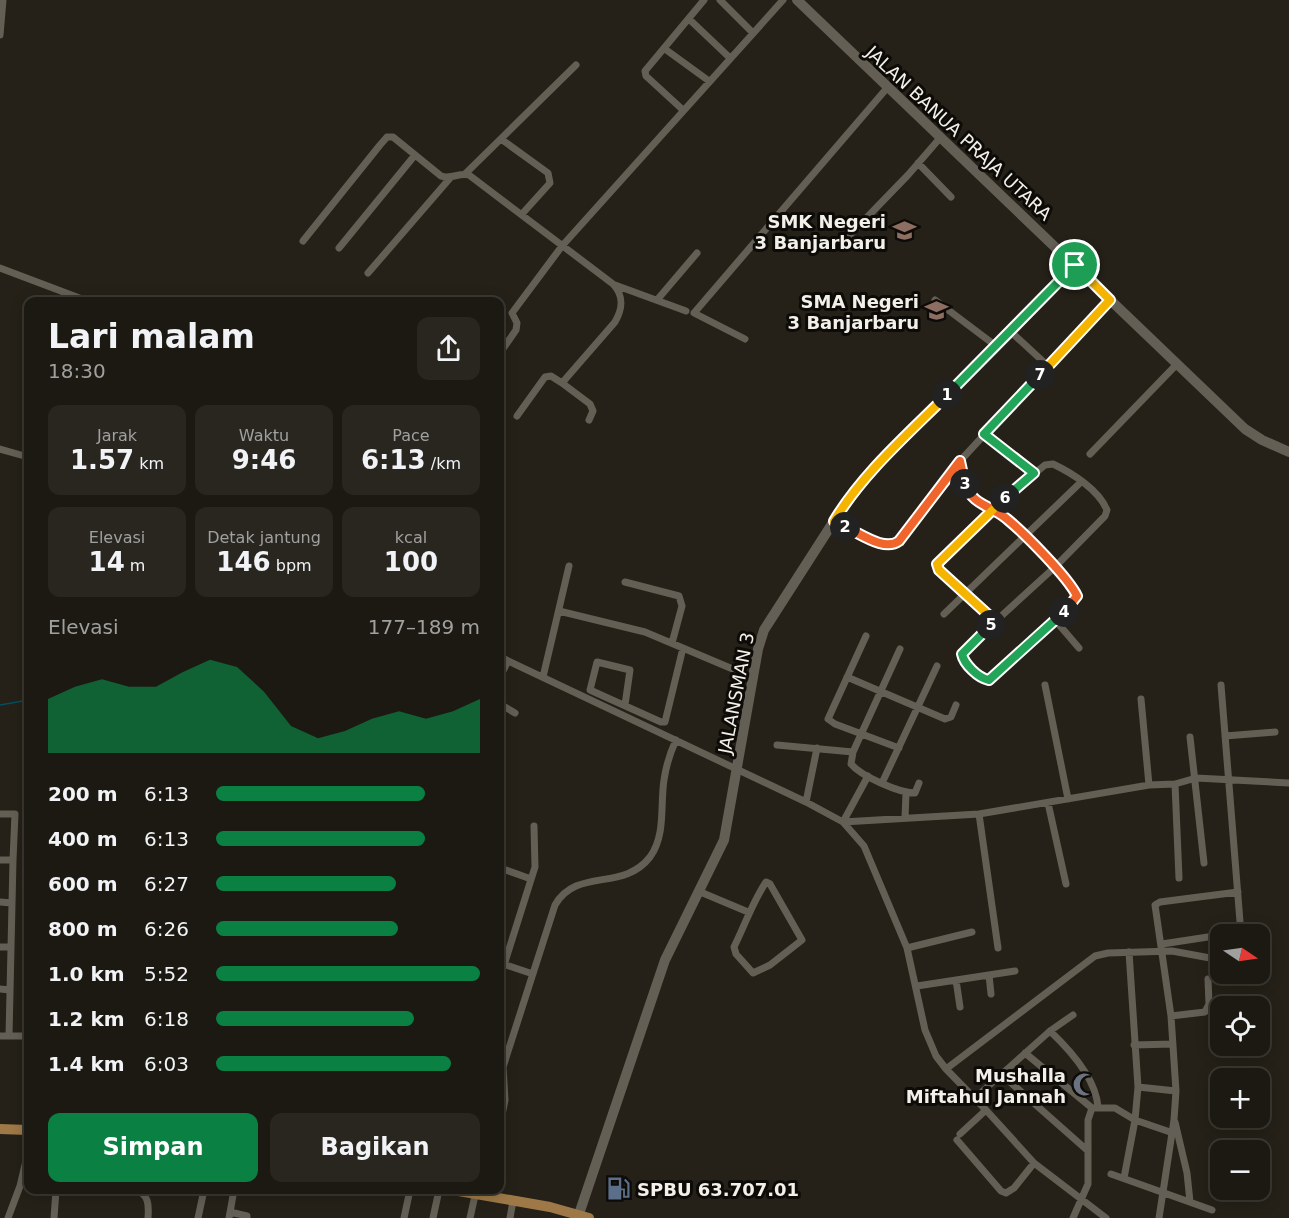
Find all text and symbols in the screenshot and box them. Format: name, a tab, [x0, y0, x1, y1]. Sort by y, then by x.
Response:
street label: JALAN BANUA PRAJA UTARA	[861, 41, 1057, 225]
place label: SMK Negeri 3 Banjarbaru	[755, 211, 886, 253]
school or university icon: SMK Negeri 3 Banjarbaru	[891, 218, 917, 244]
pin	[1049, 239, 1100, 290]
icon: arrive	[1058, 248, 1091, 281]
place label: SMA Negeri 3 Banjarbaru	[788, 291, 919, 333]
school or university icon: SMA Negeri 3 Banjarbaru	[924, 298, 950, 324]
text: Lari malam	[48, 317, 255, 356]
button: share	[417, 317, 480, 380]
text: 18:30	[48, 359, 106, 383]
pin: 7	[1025, 360, 1055, 390]
text: 7	[1034, 365, 1046, 384]
pin: 1	[932, 380, 962, 410]
text: 1	[941, 385, 953, 404]
text: Jarak	[97, 426, 137, 445]
text: Waktu	[239, 426, 289, 445]
text: Pace	[392, 426, 430, 445]
text: 1.57	[70, 445, 134, 475]
text: 9:46	[232, 445, 296, 475]
text: 6:13	[361, 445, 426, 475]
text: km	[134, 454, 164, 473]
text: /km	[426, 454, 461, 473]
pin: 3	[950, 469, 980, 499]
text: 3	[959, 474, 971, 493]
pin: 6	[990, 483, 1020, 513]
text: 6	[999, 488, 1011, 507]
pin: 2	[830, 512, 860, 542]
text: 2	[839, 517, 851, 536]
text: Elevasi	[89, 528, 145, 547]
text: Detak jantung	[207, 528, 321, 547]
text: kcal	[395, 528, 427, 547]
text: 14	[89, 547, 125, 577]
text: 146	[216, 547, 271, 577]
text: 100	[384, 547, 438, 577]
text: m	[125, 556, 145, 575]
text: bpm	[271, 556, 312, 575]
pin: 4	[1049, 597, 1079, 627]
text: 4	[1058, 602, 1070, 621]
pin: 5	[976, 610, 1006, 640]
text: Elevasi	[48, 615, 119, 639]
text: 177–189 m	[368, 615, 480, 639]
text: 5	[985, 615, 997, 634]
street label: JALANSMAN 3	[714, 630, 758, 757]
text: 200 m	[48, 782, 118, 806]
text: 6:13	[144, 782, 189, 806]
text: 400 m	[48, 827, 118, 851]
text: 6:13	[144, 827, 189, 851]
text: 600 m	[48, 872, 118, 896]
text: 6:27	[144, 872, 189, 896]
text: 800 m	[48, 917, 118, 941]
text: 6:26	[144, 917, 189, 941]
north arrow	[1210, 924, 1270, 984]
map controls	[1210, 924, 1270, 1200]
text: 1.0 km	[48, 962, 125, 986]
text: 5:52	[144, 962, 189, 986]
button: locate	[1210, 996, 1270, 1056]
text: 1.2 km	[48, 1007, 125, 1031]
text: 6:18	[144, 1007, 189, 1031]
text: 1.4 km	[48, 1052, 125, 1076]
text: 6:03	[144, 1052, 189, 1076]
place label: Mushalla Miftahul Jannah	[906, 1065, 1066, 1107]
button: +	[1210, 1068, 1270, 1128]
mosque icon: Mushalla Miftahul Jannah	[1071, 1072, 1097, 1098]
button: Simpan	[48, 1113, 258, 1182]
button: Bagikan	[270, 1113, 480, 1182]
button: −	[1210, 1140, 1270, 1200]
fuel station icon: SPBU 63.707.01	[606, 1176, 632, 1202]
place label: SPBU 63.707.01	[637, 1179, 799, 1200]

